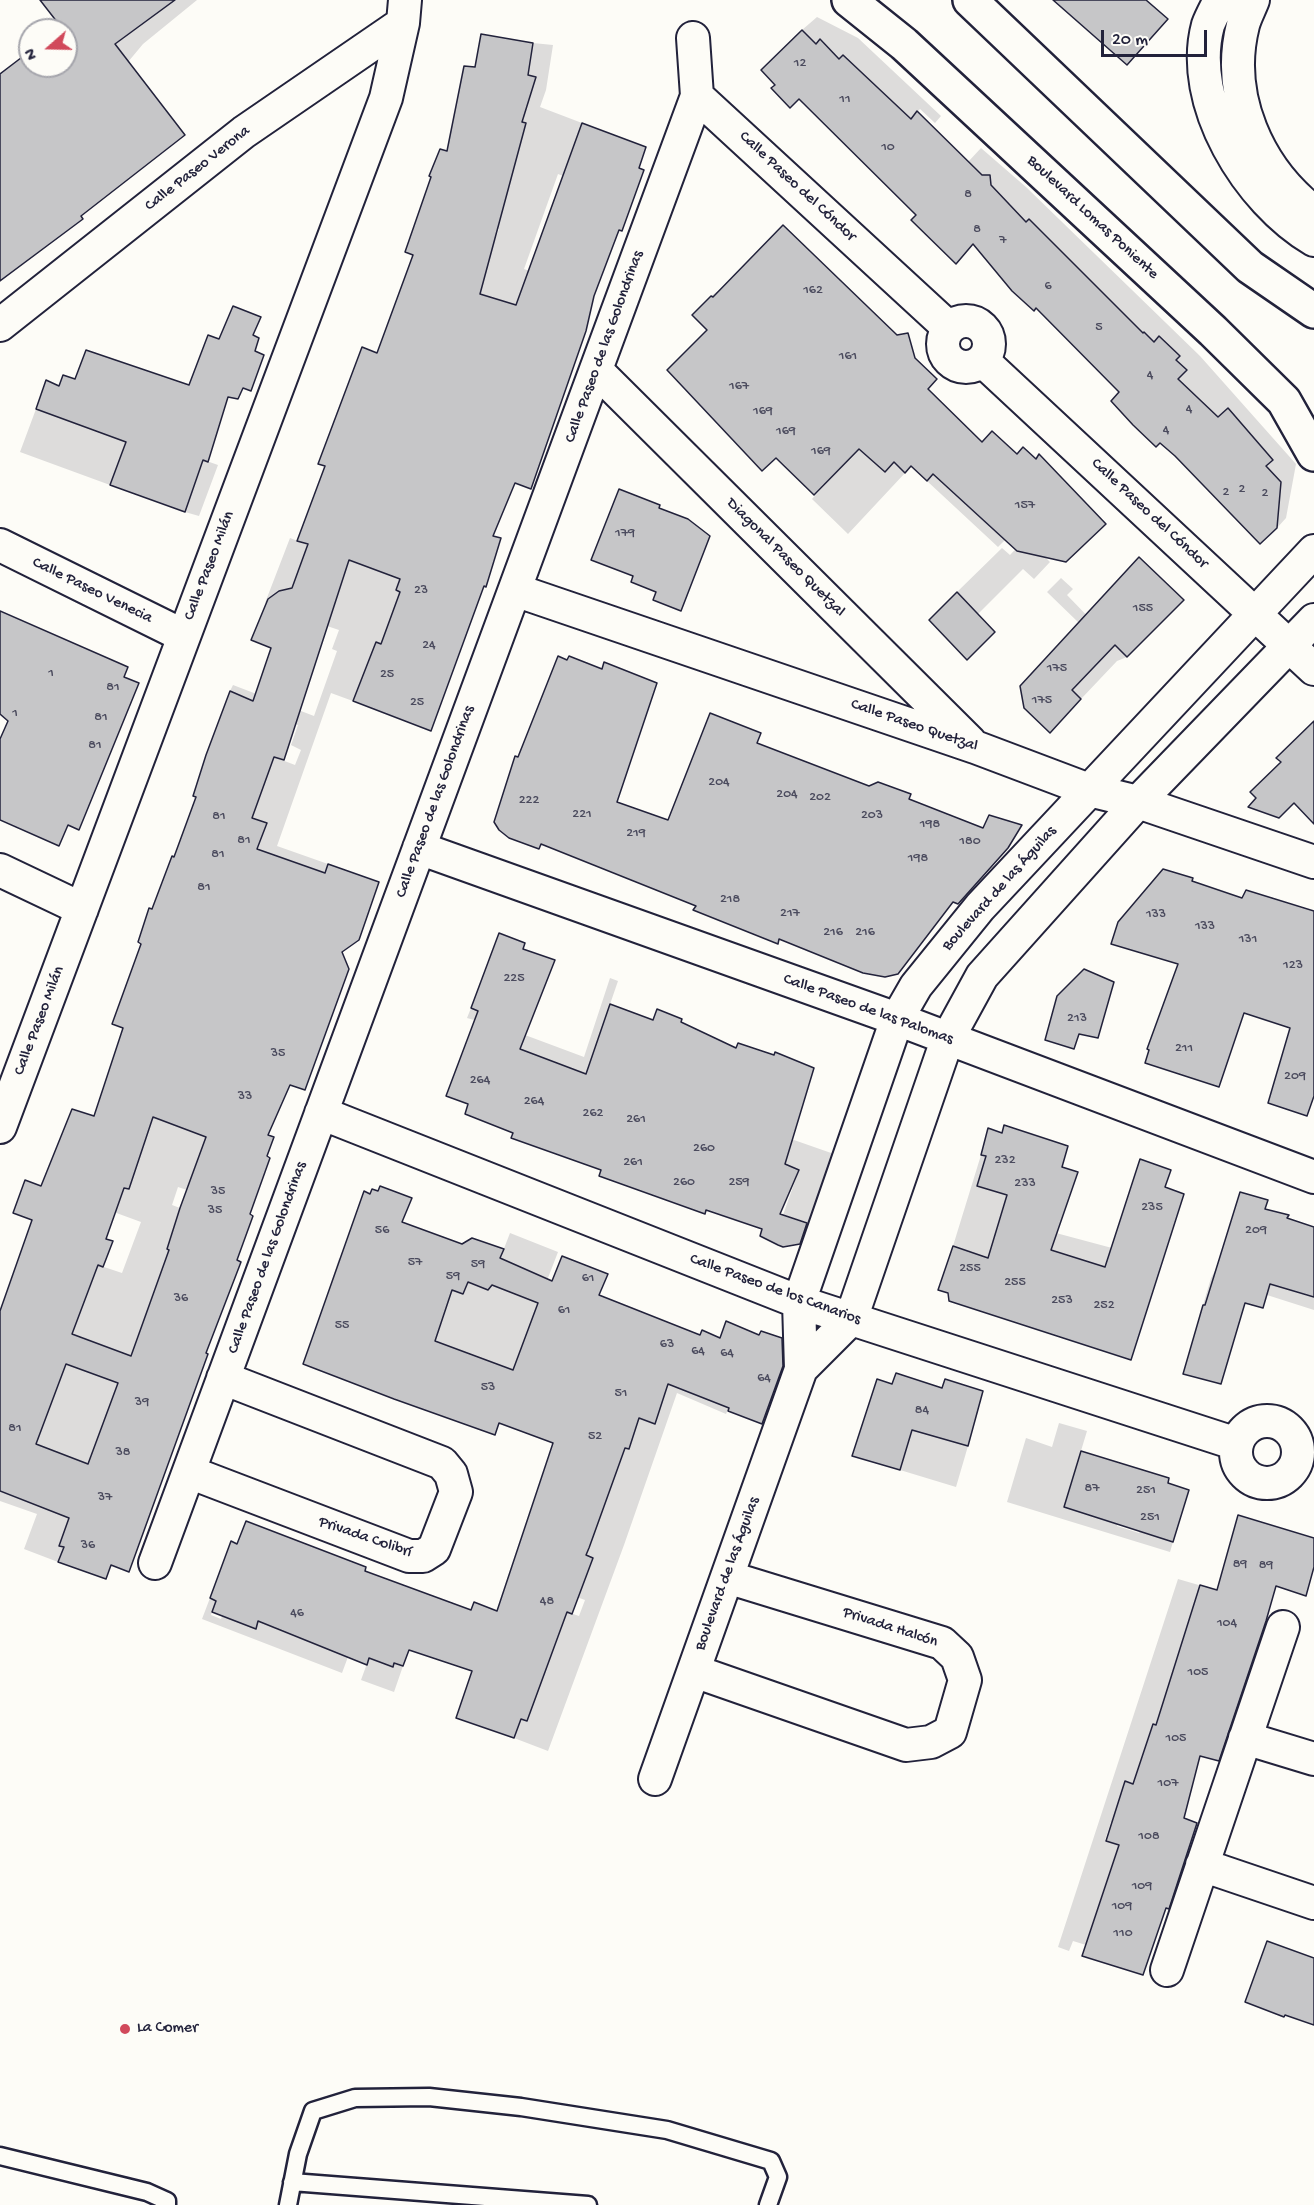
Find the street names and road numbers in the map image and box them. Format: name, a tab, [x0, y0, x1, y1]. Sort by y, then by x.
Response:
street label: Calle Paseo Verona	[142, 122, 254, 216]
street label: Calle Paseo del Cóndor	[734, 128, 860, 246]
street label: Boulevard Lomas Poniente	[1022, 152, 1162, 284]
street label: Calle Paseo de las Golondrinas	[561, 248, 649, 446]
street label: Calle Paseo del Cóndor	[1086, 455, 1212, 573]
street label: Diagonal Paseo Quetzal	[721, 494, 849, 622]
street label: Calle Paseo Milán	[180, 509, 240, 623]
street label: Calle Paseo Venecia	[29, 554, 155, 628]
street label: Calle Paseo Quetzal	[848, 695, 980, 757]
street label: Calle Paseo de las Golondrinas	[392, 703, 480, 901]
street label: Boulevard de las Águilas	[939, 822, 1061, 956]
street label: Calle Paseo Milán	[10, 964, 70, 1078]
street label: Calle Paseo de las Palomas	[780, 970, 956, 1050]
street label: Calle Paseo de las Golondrinas	[224, 1159, 312, 1357]
street label: Calle Paseo de los Canarios	[687, 1250, 863, 1330]
street label: Boulevard de las Águilas	[691, 1495, 765, 1653]
street label: Privada Colibrí	[316, 1513, 414, 1563]
street label: Privada Halcón	[840, 1604, 940, 1652]

